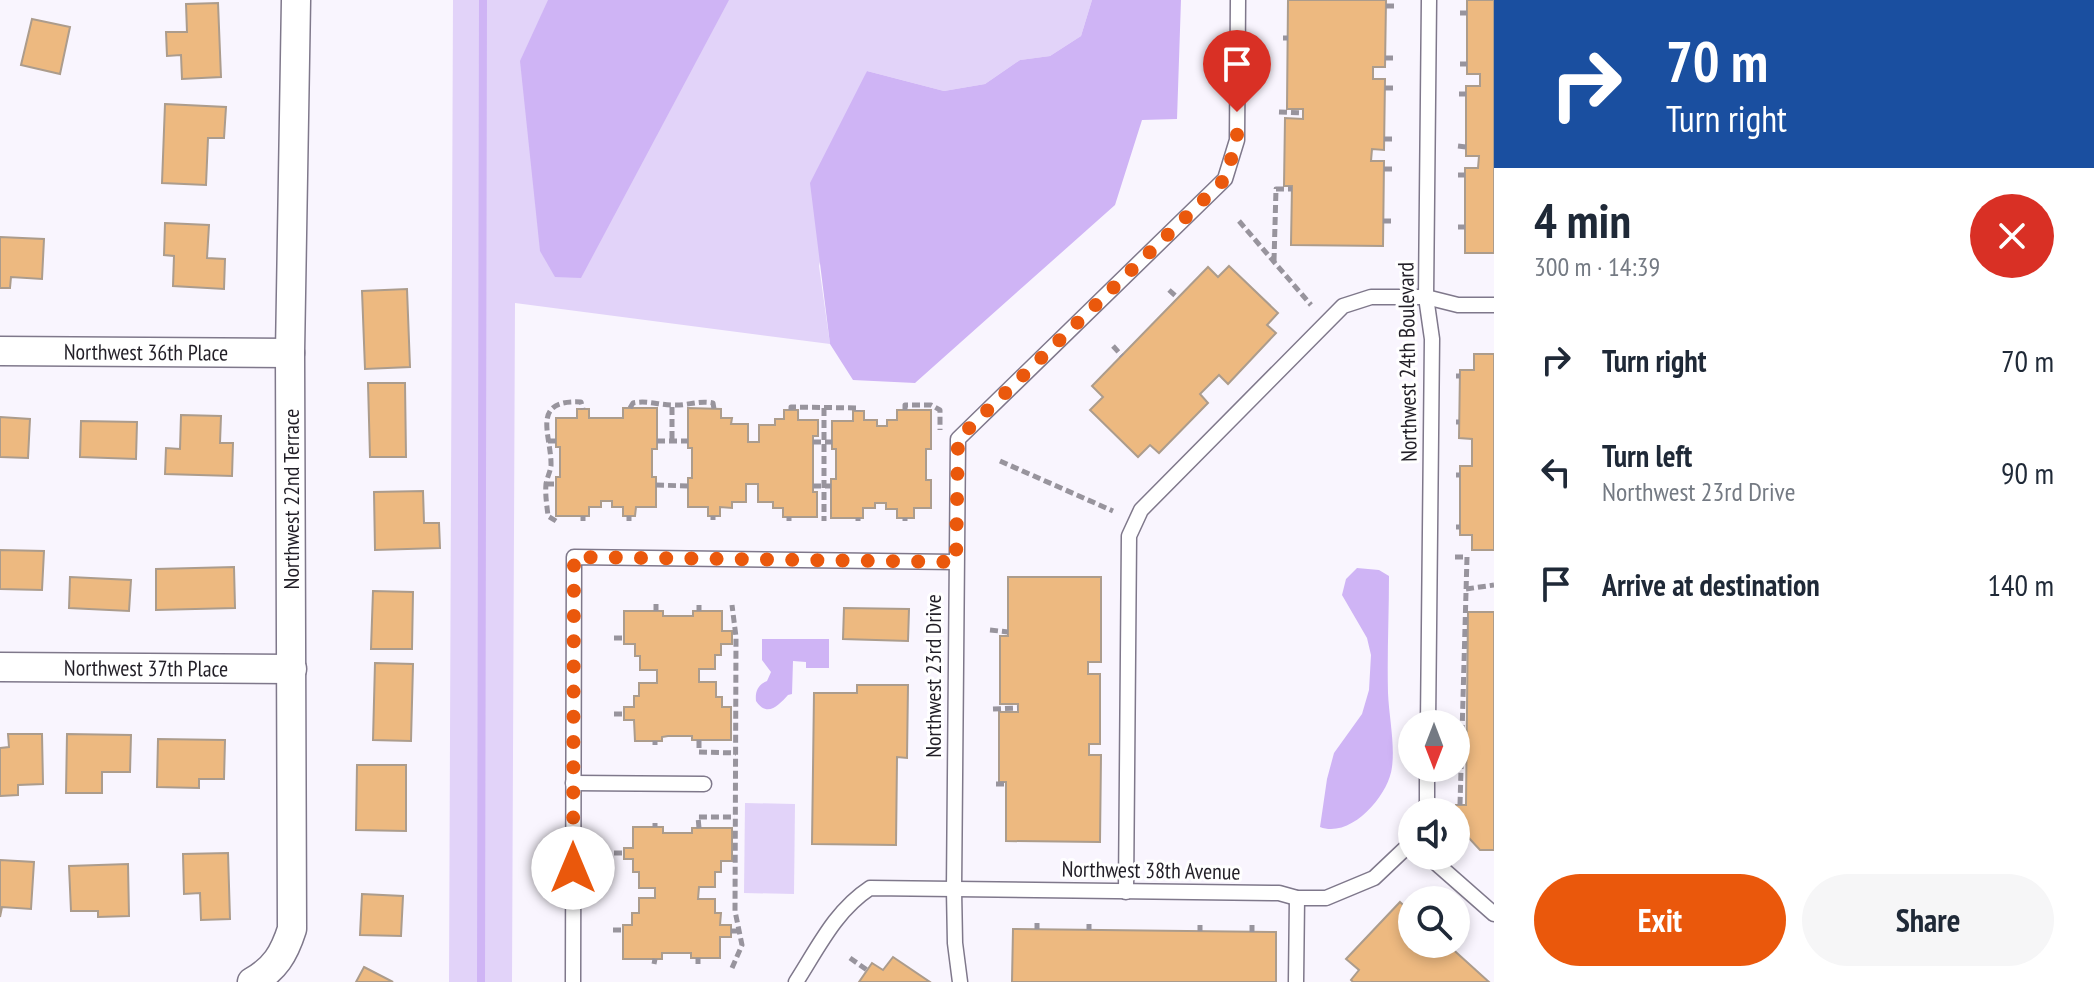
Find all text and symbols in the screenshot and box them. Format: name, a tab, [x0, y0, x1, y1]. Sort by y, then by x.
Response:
text: 70 m	[1666, 25, 1768, 97]
pin	[1203, 30, 1271, 112]
icon: right	[1534, 32, 1638, 136]
icon: arrive	[1215, 42, 1259, 86]
text: Turn right	[1666, 95, 1787, 142]
text: 4 min	[1534, 189, 1631, 251]
button: close	[1970, 194, 2054, 278]
text: 300 m · 14:39	[1534, 250, 1660, 283]
street label: Northwest 24th Boulevard	[1391, 262, 1423, 462]
street label: Northwest 36th Place	[64, 337, 228, 367]
icon: right	[1534, 338, 1578, 382]
text: Turn right	[1602, 341, 1706, 380]
text: 70 m	[2001, 341, 2054, 380]
street label: Northwest 22nd Terrace	[277, 409, 305, 589]
text: Turn left	[1602, 436, 1692, 475]
icon: left	[1534, 450, 1578, 494]
text: 90 m	[2001, 453, 2054, 492]
text: Northwest 23rd Drive	[1602, 475, 1795, 508]
icon: arrive	[1534, 562, 1578, 606]
text: Arrive at destination	[1602, 565, 1820, 604]
text: 140 m	[1988, 565, 2054, 604]
street label: Northwest 23rd Drive	[919, 594, 947, 758]
street label: Northwest 37th Place	[64, 653, 228, 683]
north arrow	[1398, 710, 1470, 782]
map controls	[1398, 710, 1470, 958]
button: sound	[1398, 798, 1470, 870]
position arrow	[531, 826, 615, 910]
street label: Northwest 38th Avenue	[1061, 854, 1241, 886]
button: Exit	[1534, 874, 1786, 966]
button: Share	[1802, 874, 2054, 966]
button: search	[1398, 886, 1470, 958]

